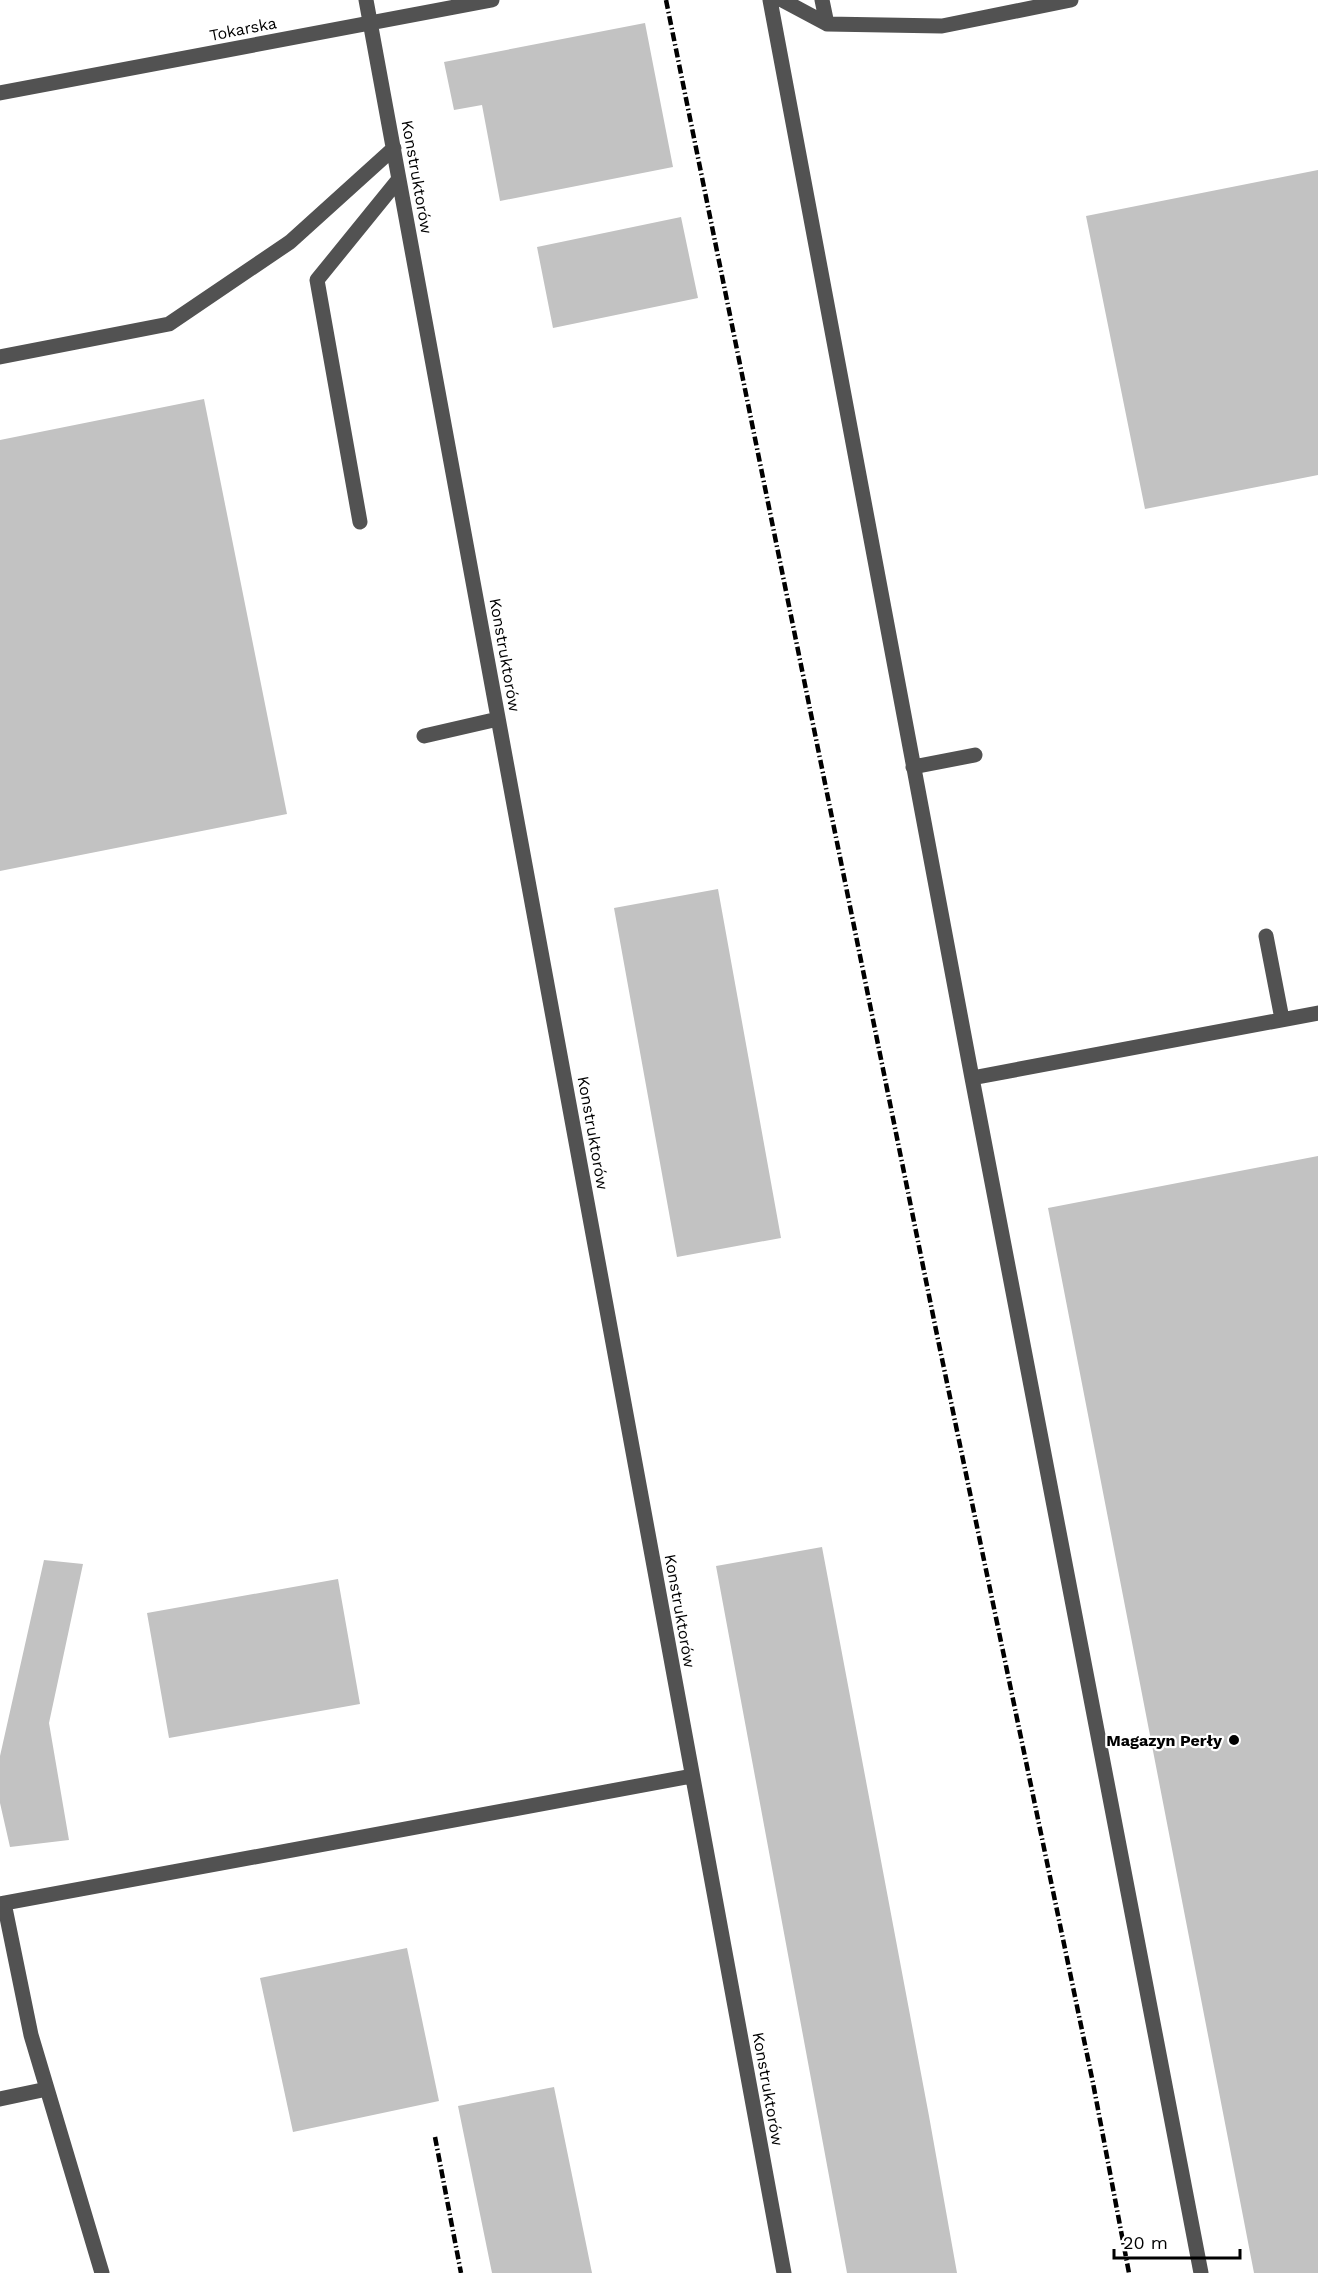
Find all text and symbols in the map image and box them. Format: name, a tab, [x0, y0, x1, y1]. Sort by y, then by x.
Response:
street label: Tokarska	[208, 13, 278, 45]
street label: Konstruktorów	[398, 119, 436, 235]
street label: Konstruktorów	[486, 597, 524, 713]
street label: Konstruktorów	[574, 1075, 612, 1191]
street label: Konstruktorów	[661, 1553, 699, 1669]
place label: Magazyn Perły	[1106, 1731, 1223, 1750]
marker: Magazyn Perły	[1227, 1733, 1241, 1747]
street label: Konstruktorów	[749, 2031, 787, 2147]
scale bar	[1114, 2222, 1240, 2260]
text: 20 m	[1123, 2232, 1168, 2253]

